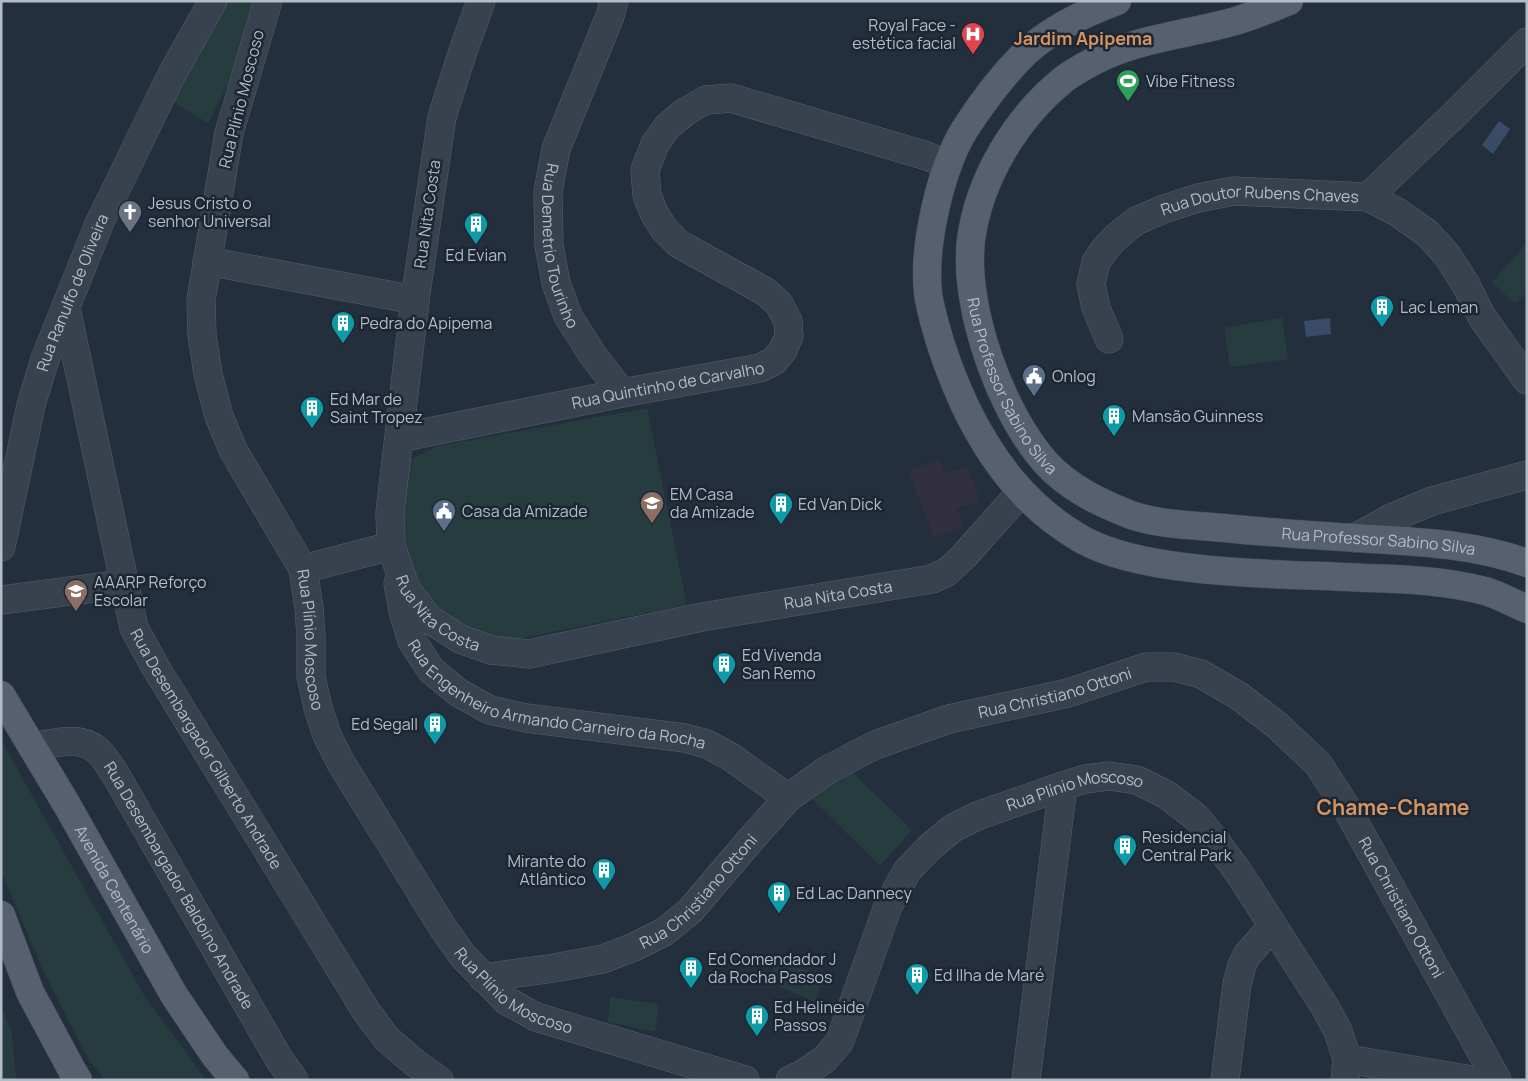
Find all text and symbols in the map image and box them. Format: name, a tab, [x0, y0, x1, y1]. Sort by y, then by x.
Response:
place label: Royal Face - estética facial	[852, 14, 956, 54]
hospital icon: Royal Face - estética facial	[960, 21, 986, 55]
district label: Jardim Apipema	[1014, 26, 1152, 50]
street label: Rua Plínio Moscoso	[213, 28, 269, 170]
sports icon: Vibe Fitness	[1115, 68, 1141, 102]
place label: Vibe Fitness	[1146, 70, 1235, 92]
street label: Rua Nita Costa	[408, 158, 446, 270]
street label: Rua Demetrio Tourinho	[537, 161, 584, 333]
street label: Rua Doutor Rubens Chaves	[1158, 180, 1359, 220]
place label: Jesus Cristo o senhor Universal	[148, 192, 271, 232]
church icon: Jesus Cristo o senhor Universal	[117, 199, 143, 233]
street label: Rua Ranulfo de Oliveira	[31, 210, 113, 374]
building icon: Ed Evian	[463, 211, 489, 245]
place label: Ed Evian	[445, 244, 507, 266]
building icon: Lac Leman	[1369, 294, 1395, 328]
street label: Rua Professor Sabino Silva	[962, 296, 1062, 479]
place label: Lac Leman	[1400, 296, 1478, 318]
building icon: Pedra do Apipema	[330, 310, 356, 344]
place label: Pedra do Apipema	[360, 312, 493, 334]
street label: Rua Quintinho de Carvalho	[570, 356, 766, 414]
public building icon: Onlog	[1021, 363, 1047, 397]
place label: Onlog	[1052, 365, 1096, 387]
place label: Ed Mar de Saint Tropez	[330, 388, 423, 428]
building icon: Ed Mar de Saint Tropez	[299, 395, 325, 429]
building icon: Mansão Guinness	[1101, 403, 1127, 437]
place label: Mansão Guinness	[1132, 405, 1263, 427]
place label: EM Casa da Amizade	[670, 483, 755, 523]
school or university icon: EM Casa da Amizade	[639, 490, 665, 524]
building icon: Ed Van Dick	[768, 491, 794, 525]
place label: Ed Van Dick	[798, 493, 883, 515]
public building icon: Casa da Amizade	[431, 498, 457, 532]
place label: Casa da Amizade	[462, 500, 588, 522]
street label: Rua Professor Sabino Silva	[1281, 522, 1477, 560]
street label: Rua Plínio Moscoso	[292, 568, 329, 712]
place label: AAARP Reforço Escolar	[94, 571, 206, 611]
street label: Rua Nita Costa	[391, 572, 483, 656]
street label: Rua Nita Costa	[782, 575, 894, 614]
school or university icon: AAARP Reforço Escolar	[63, 578, 89, 612]
street label: Rua Desembargador Gilberto Andrade	[125, 625, 288, 873]
street label: Rua Engenheiro Armando Carneiro da Rocha	[403, 635, 708, 754]
place label: Ed Vivenda San Remo	[742, 644, 822, 684]
building icon: Ed Vivenda San Remo	[711, 651, 737, 685]
street label: Rua Christiano Ottoni	[976, 662, 1134, 723]
building icon: Ed Segall	[422, 711, 448, 745]
place label: Ed Segall	[351, 713, 418, 735]
street label: Rua Desembargador Baldoino Andrade	[99, 757, 259, 1013]
street label: Rua Plínio Moscoso	[1003, 765, 1148, 816]
district label: Chame-Chame	[1317, 793, 1470, 821]
street label: Avenida Centenário	[70, 821, 159, 957]
place label: Residencial Central Park	[1142, 826, 1233, 866]
street label: Rua Christiano Ottoni	[636, 829, 762, 954]
building icon: Residencial Central Park	[1112, 833, 1138, 867]
street label: Rua Christiano Ottoni	[1354, 833, 1449, 982]
place label: Mirante do Atlântico	[507, 850, 586, 890]
building icon: Mirante do Atlântico	[591, 857, 617, 891]
building icon: Ed Lac Dannecy	[766, 880, 792, 914]
place label: Ed Lac Dannecy	[796, 882, 912, 904]
street label: Rua Plínio Moscoso	[449, 943, 575, 1038]
place label: Ed Comendador J da Rocha Passos	[708, 948, 836, 988]
building icon: Ed Comendador J da Rocha Passos	[678, 955, 704, 989]
building icon: Ed Ilha de Maré	[904, 962, 930, 996]
place label: Ed Ilha de Maré	[934, 964, 1044, 986]
place label: Ed Helineide Passos	[774, 996, 865, 1036]
building icon: Ed Helineide Passos	[744, 1003, 770, 1037]

